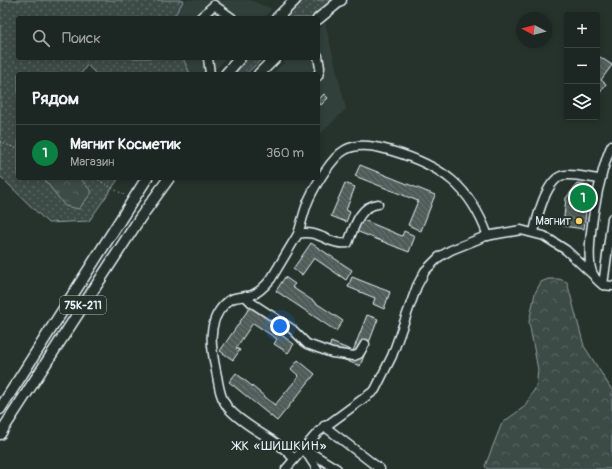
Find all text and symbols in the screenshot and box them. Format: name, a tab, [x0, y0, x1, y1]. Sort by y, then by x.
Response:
north arrow	[516, 12, 552, 48]
map controls	[564, 12, 600, 120]
button: +	[564, 12, 600, 48]
search box	[16, 16, 320, 60]
icon: search	[30, 27, 52, 49]
text: Поиск	[62, 29, 101, 48]
button: −	[564, 48, 600, 84]
button: layers	[564, 84, 600, 120]
text: Рядом	[32, 88, 79, 109]
text: Магнит Косметик	[70, 135, 181, 154]
text: 1	[42, 145, 48, 161]
text: 360 m	[266, 145, 304, 161]
text: Магазин	[70, 154, 114, 170]
pin: 1	[570, 183, 596, 213]
place label: Магнит	[535, 214, 571, 229]
marker: Магнит	[574, 216, 584, 226]
road number: 75К-211	[60, 296, 106, 314]
your location	[270, 316, 290, 336]
district label: ЖК «ШИШКИН»	[231, 438, 327, 454]

